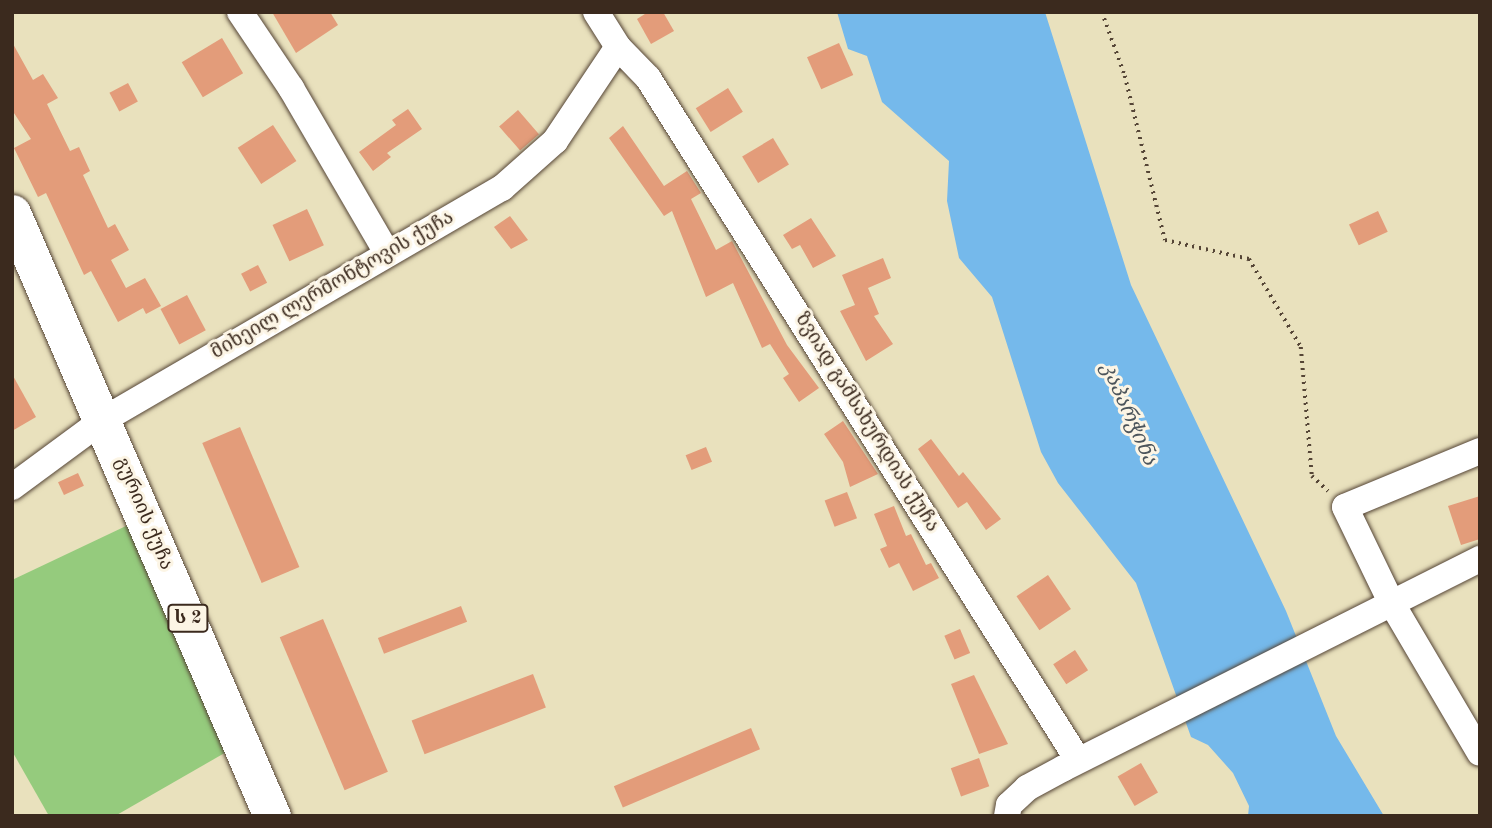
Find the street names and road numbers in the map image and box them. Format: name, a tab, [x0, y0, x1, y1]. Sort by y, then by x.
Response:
street label: მიხეილ ლერმონტოვის ქუჩა	[208, 207, 458, 365]
street label: ზვიად გამსახურდიას ქუჩა	[789, 309, 943, 537]
street label: გურიის ქუჩა	[109, 454, 177, 574]
road number: ს 2	[167, 604, 209, 632]

